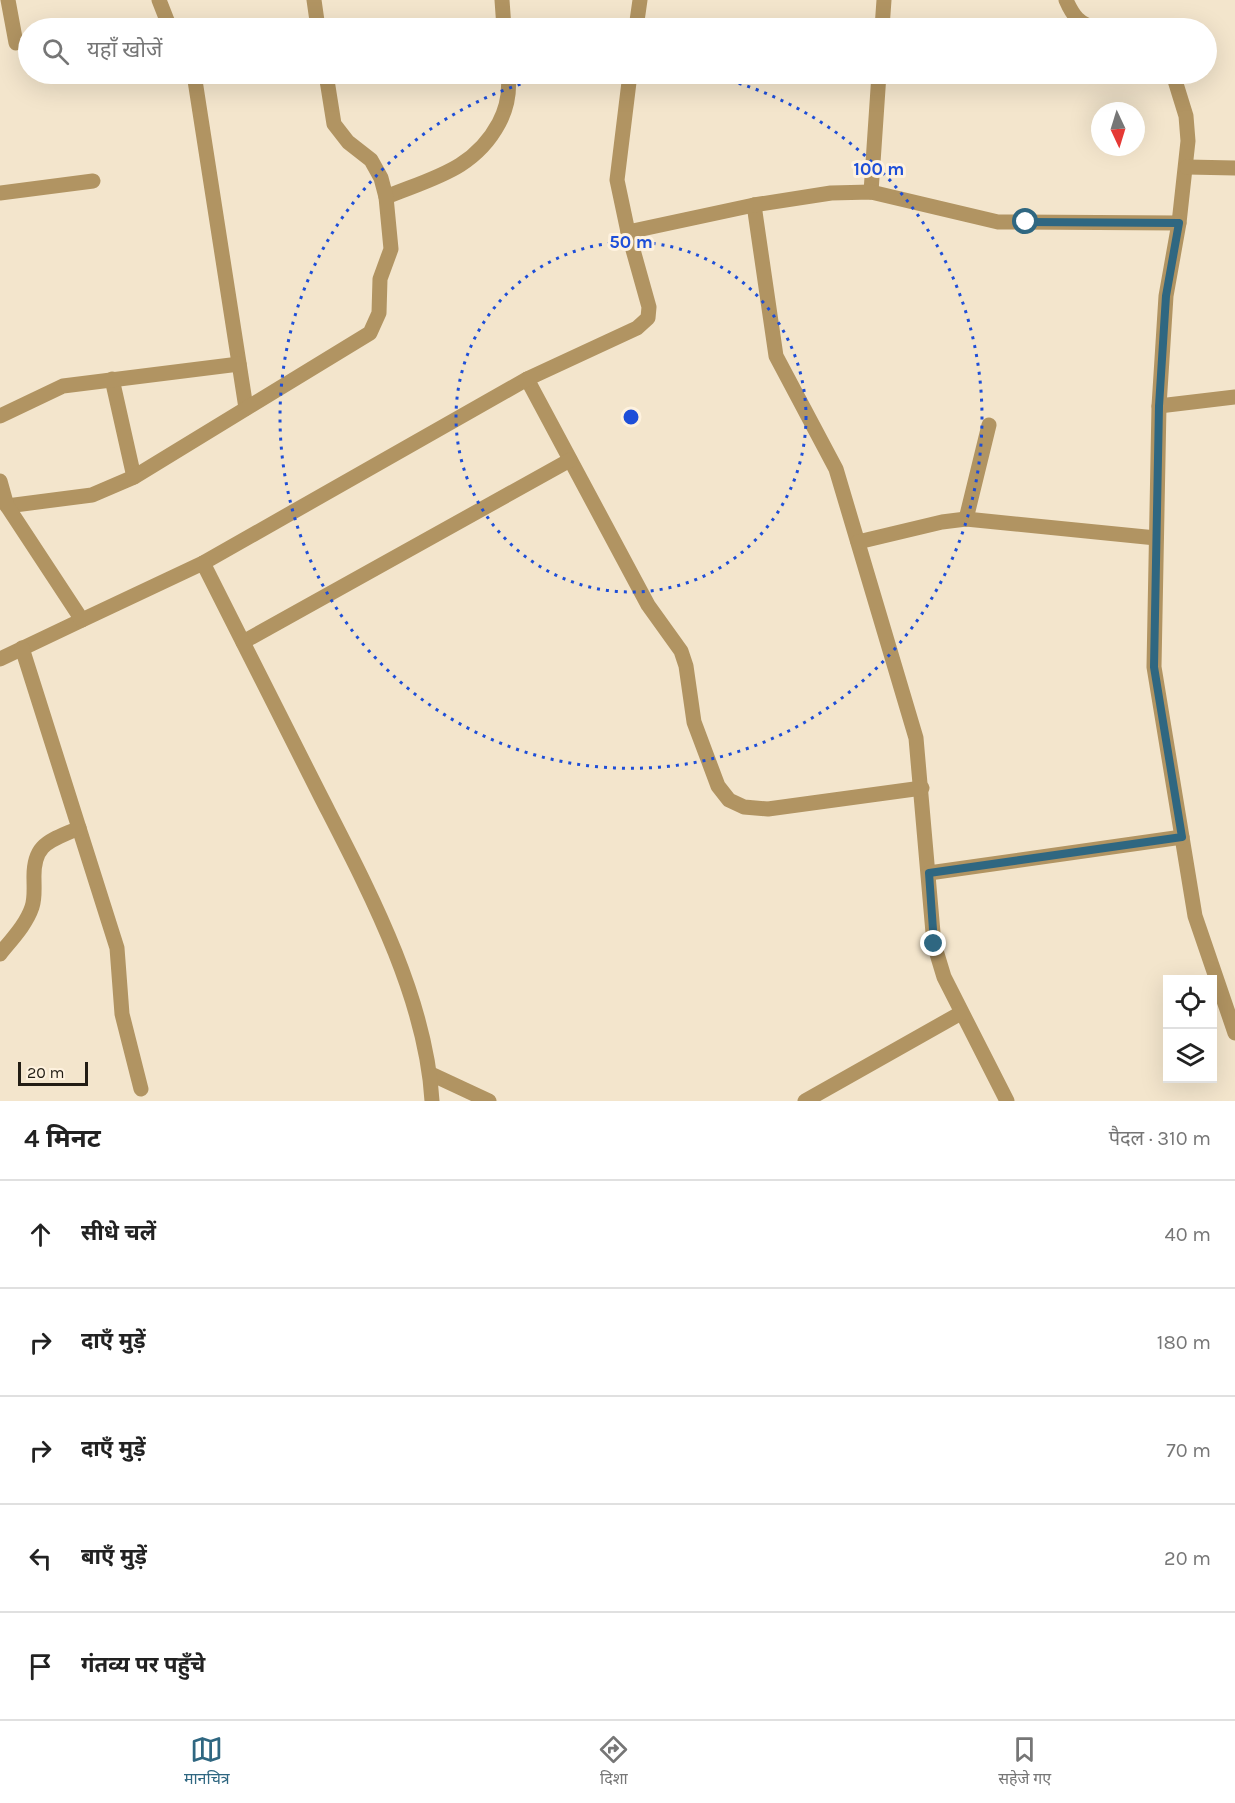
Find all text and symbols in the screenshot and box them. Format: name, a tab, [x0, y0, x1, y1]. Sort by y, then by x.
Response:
search box	[18, 18, 1217, 84]
icon: search	[39, 35, 72, 68]
text: यहाँ खोजें	[87, 37, 162, 63]
north arrow	[1091, 102, 1145, 156]
text: 100 m	[854, 158, 904, 180]
route start	[1012, 208, 1038, 234]
text: 50 m	[609, 231, 653, 253]
centre of rings	[621, 407, 641, 427]
route end	[920, 930, 946, 956]
map controls	[1163, 975, 1217, 1083]
button: locate	[1163, 975, 1217, 1029]
button: layers	[1163, 1029, 1217, 1083]
scale bar	[18, 1059, 88, 1086]
text: 20 m	[27, 1063, 65, 1082]
text: 4 मिनट	[24, 1123, 101, 1154]
text: पैदल · 310 m	[1109, 1127, 1211, 1150]
icon: ahead	[24, 1218, 57, 1251]
text: सीधे चलें	[81, 1220, 156, 1246]
text: 40 m	[1165, 1223, 1211, 1246]
icon: right	[24, 1326, 57, 1359]
text: दाएँ मुड़ें	[81, 1328, 146, 1354]
text: 180 m	[1157, 1331, 1211, 1354]
icon: right	[24, 1434, 57, 1467]
text: दाएँ मुड़ें	[81, 1436, 146, 1462]
text: 70 m	[1166, 1439, 1211, 1462]
icon: left	[24, 1542, 57, 1575]
text: बाएँ मुड़ें	[81, 1544, 147, 1570]
text: 20 m	[1164, 1547, 1211, 1570]
icon: arrive	[24, 1650, 57, 1683]
text: गंतव्य पर पहुँचे	[81, 1652, 205, 1678]
tab: मानचित्र	[184, 1733, 230, 1791]
tab: दिशा	[597, 1733, 630, 1791]
tab: सहेजे गए	[998, 1733, 1051, 1791]

